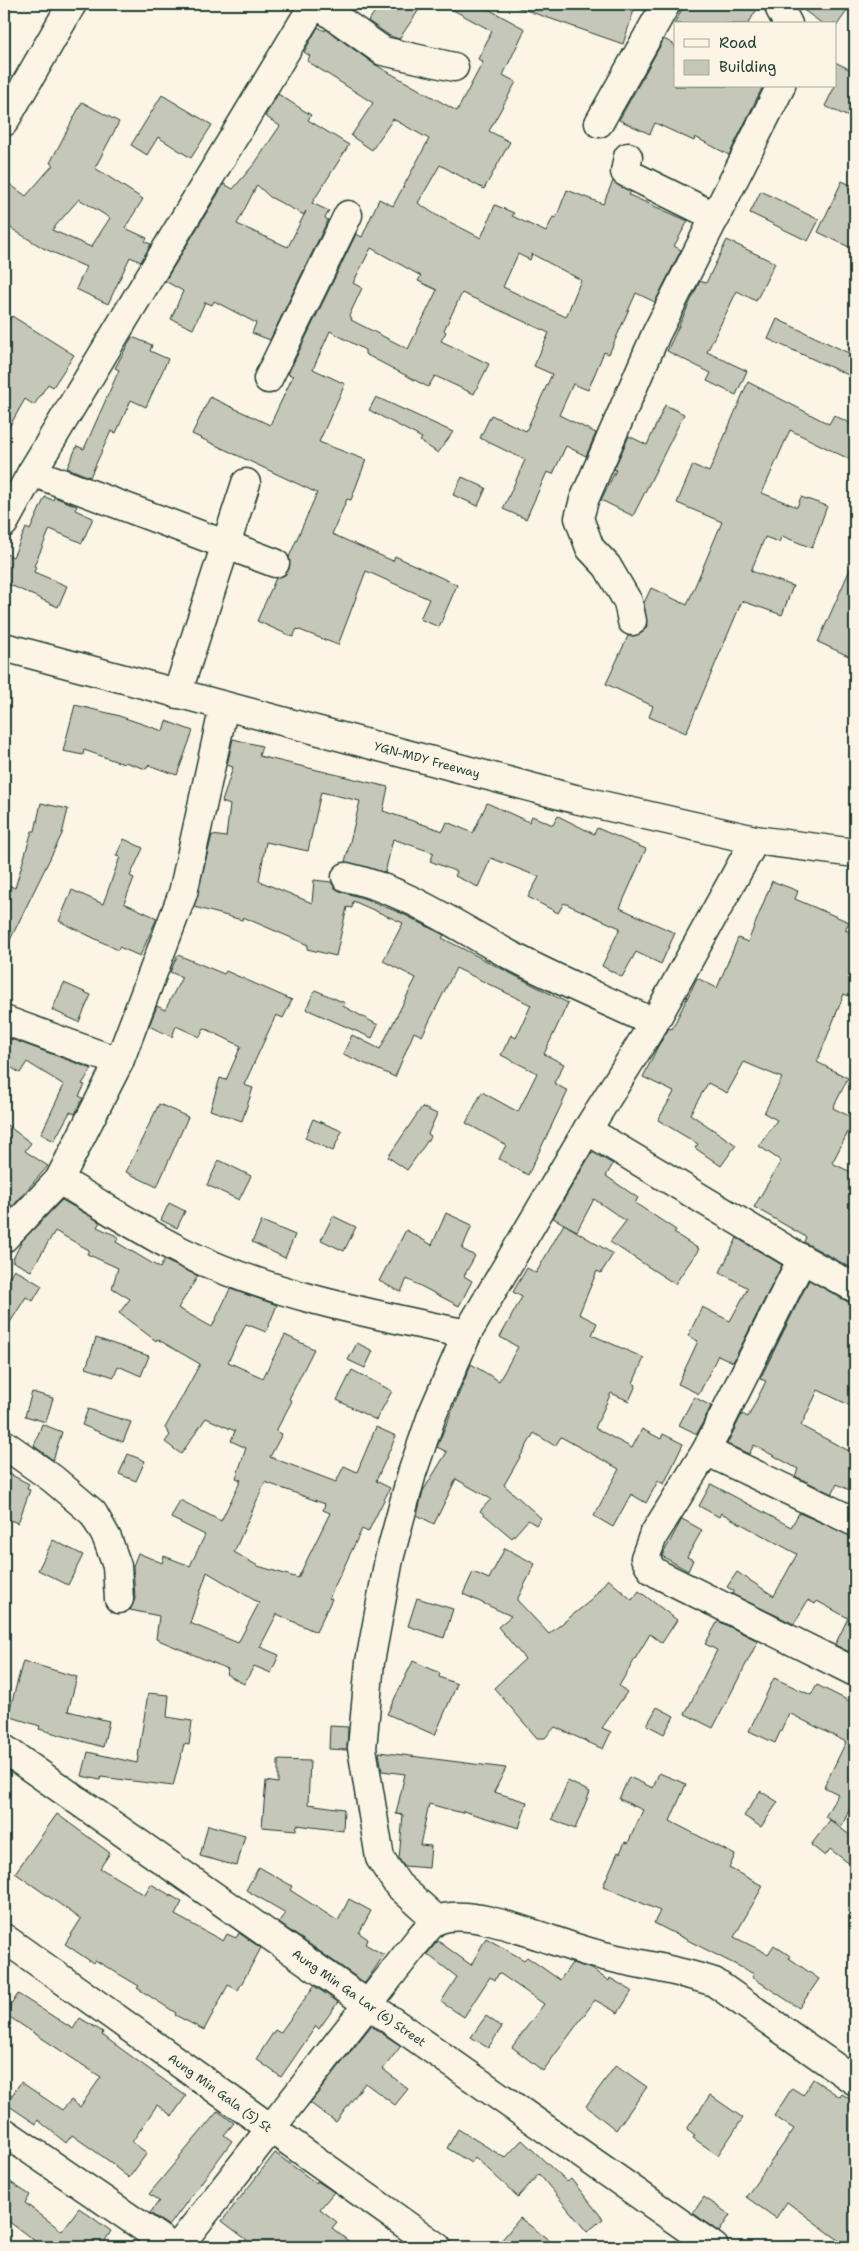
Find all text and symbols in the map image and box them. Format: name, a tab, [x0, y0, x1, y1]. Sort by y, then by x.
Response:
legend	[674, 22, 836, 88]
text: Road	[719, 33, 757, 53]
text: Building	[719, 57, 776, 77]
street label: YGN-MDY Freeway	[372, 738, 482, 782]
street label: Aung Min Ga Lar (6) Street	[289, 1946, 429, 2050]
street label: Aung Min Gala (5) St	[165, 2050, 275, 2136]

